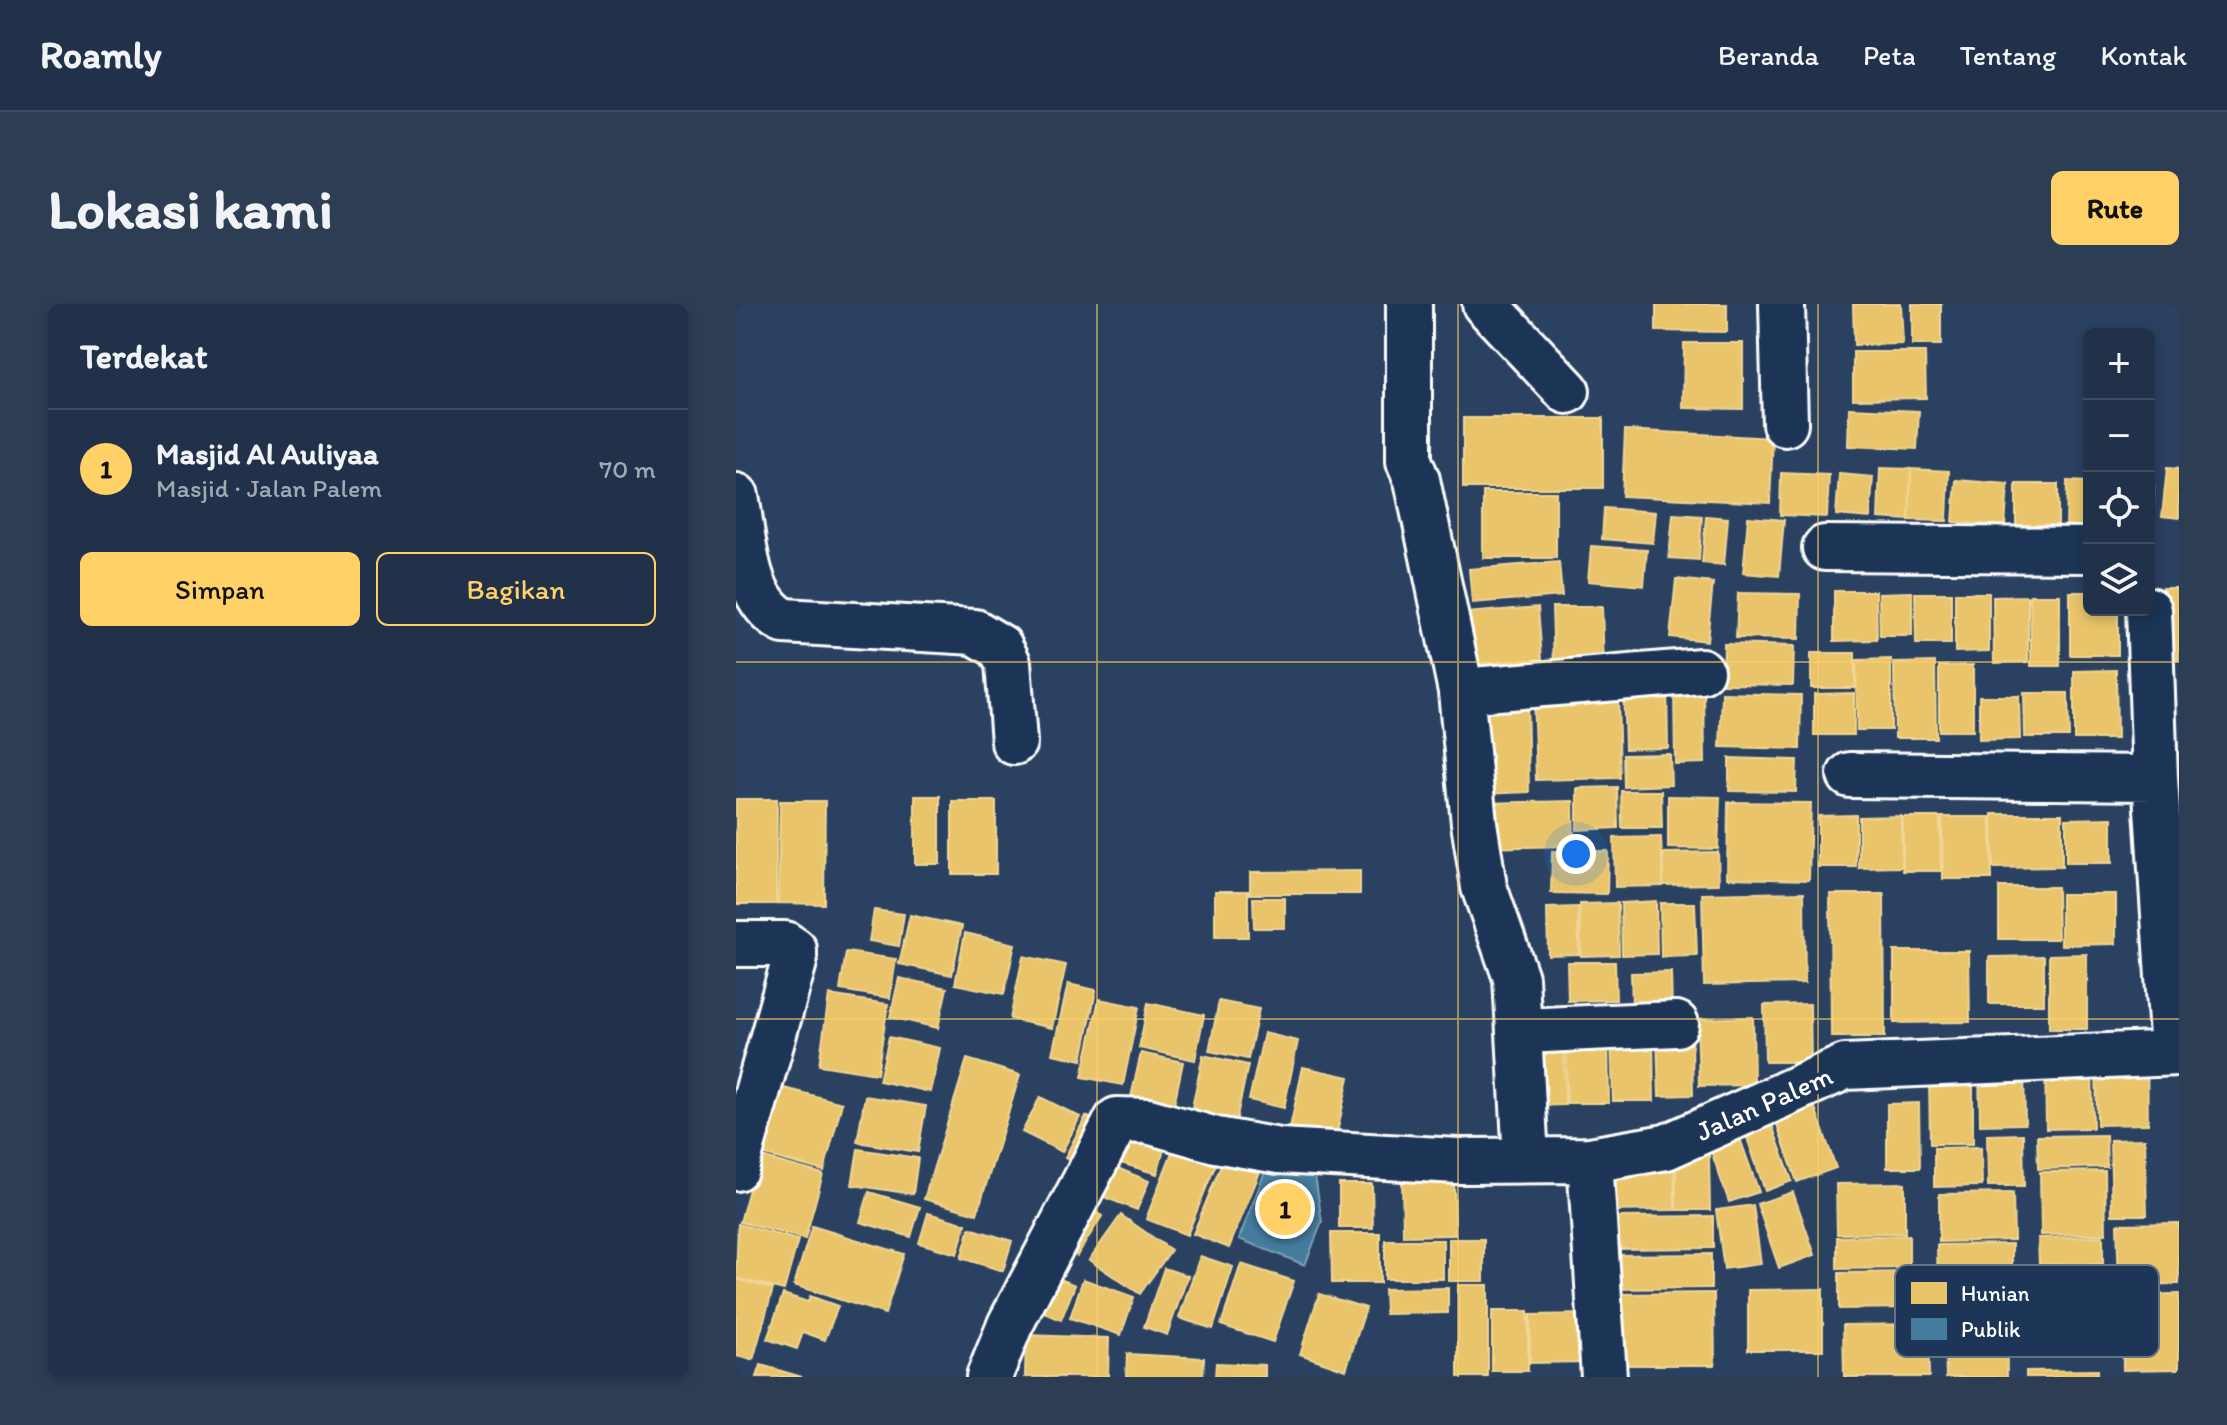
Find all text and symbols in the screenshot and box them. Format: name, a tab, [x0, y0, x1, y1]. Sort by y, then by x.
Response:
text: Roamly	[40, 32, 162, 78]
text: Beranda	[1718, 38, 1819, 72]
text: Peta	[1863, 38, 1916, 72]
text: Tentang	[1960, 38, 2056, 72]
text: Kontak	[2100, 38, 2187, 72]
button: Rute	[2051, 171, 2179, 245]
text: Lokasi kami	[48, 175, 333, 242]
map controls	[2083, 328, 2155, 616]
button: +	[2083, 328, 2155, 400]
text: Terdekat	[80, 336, 208, 377]
button: −	[2083, 400, 2155, 472]
text: Masjid Al Auliyaa	[156, 435, 379, 472]
text: 1	[100, 453, 112, 485]
text: 70 m	[599, 453, 656, 485]
text: Masjid · Jalan Palem	[156, 472, 382, 504]
button: locate	[2083, 472, 2155, 544]
button: layers	[2083, 544, 2155, 616]
button: Simpan	[80, 552, 360, 626]
button: Bagikan	[376, 552, 656, 626]
your location	[1556, 834, 1596, 874]
street label: Jalan Palem	[1690, 1058, 1838, 1148]
pin: 1	[1259, 1179, 1311, 1239]
legend	[1895, 1265, 2159, 1357]
text: Hunian	[1961, 1280, 2030, 1307]
text: Publik	[1961, 1316, 2021, 1343]

